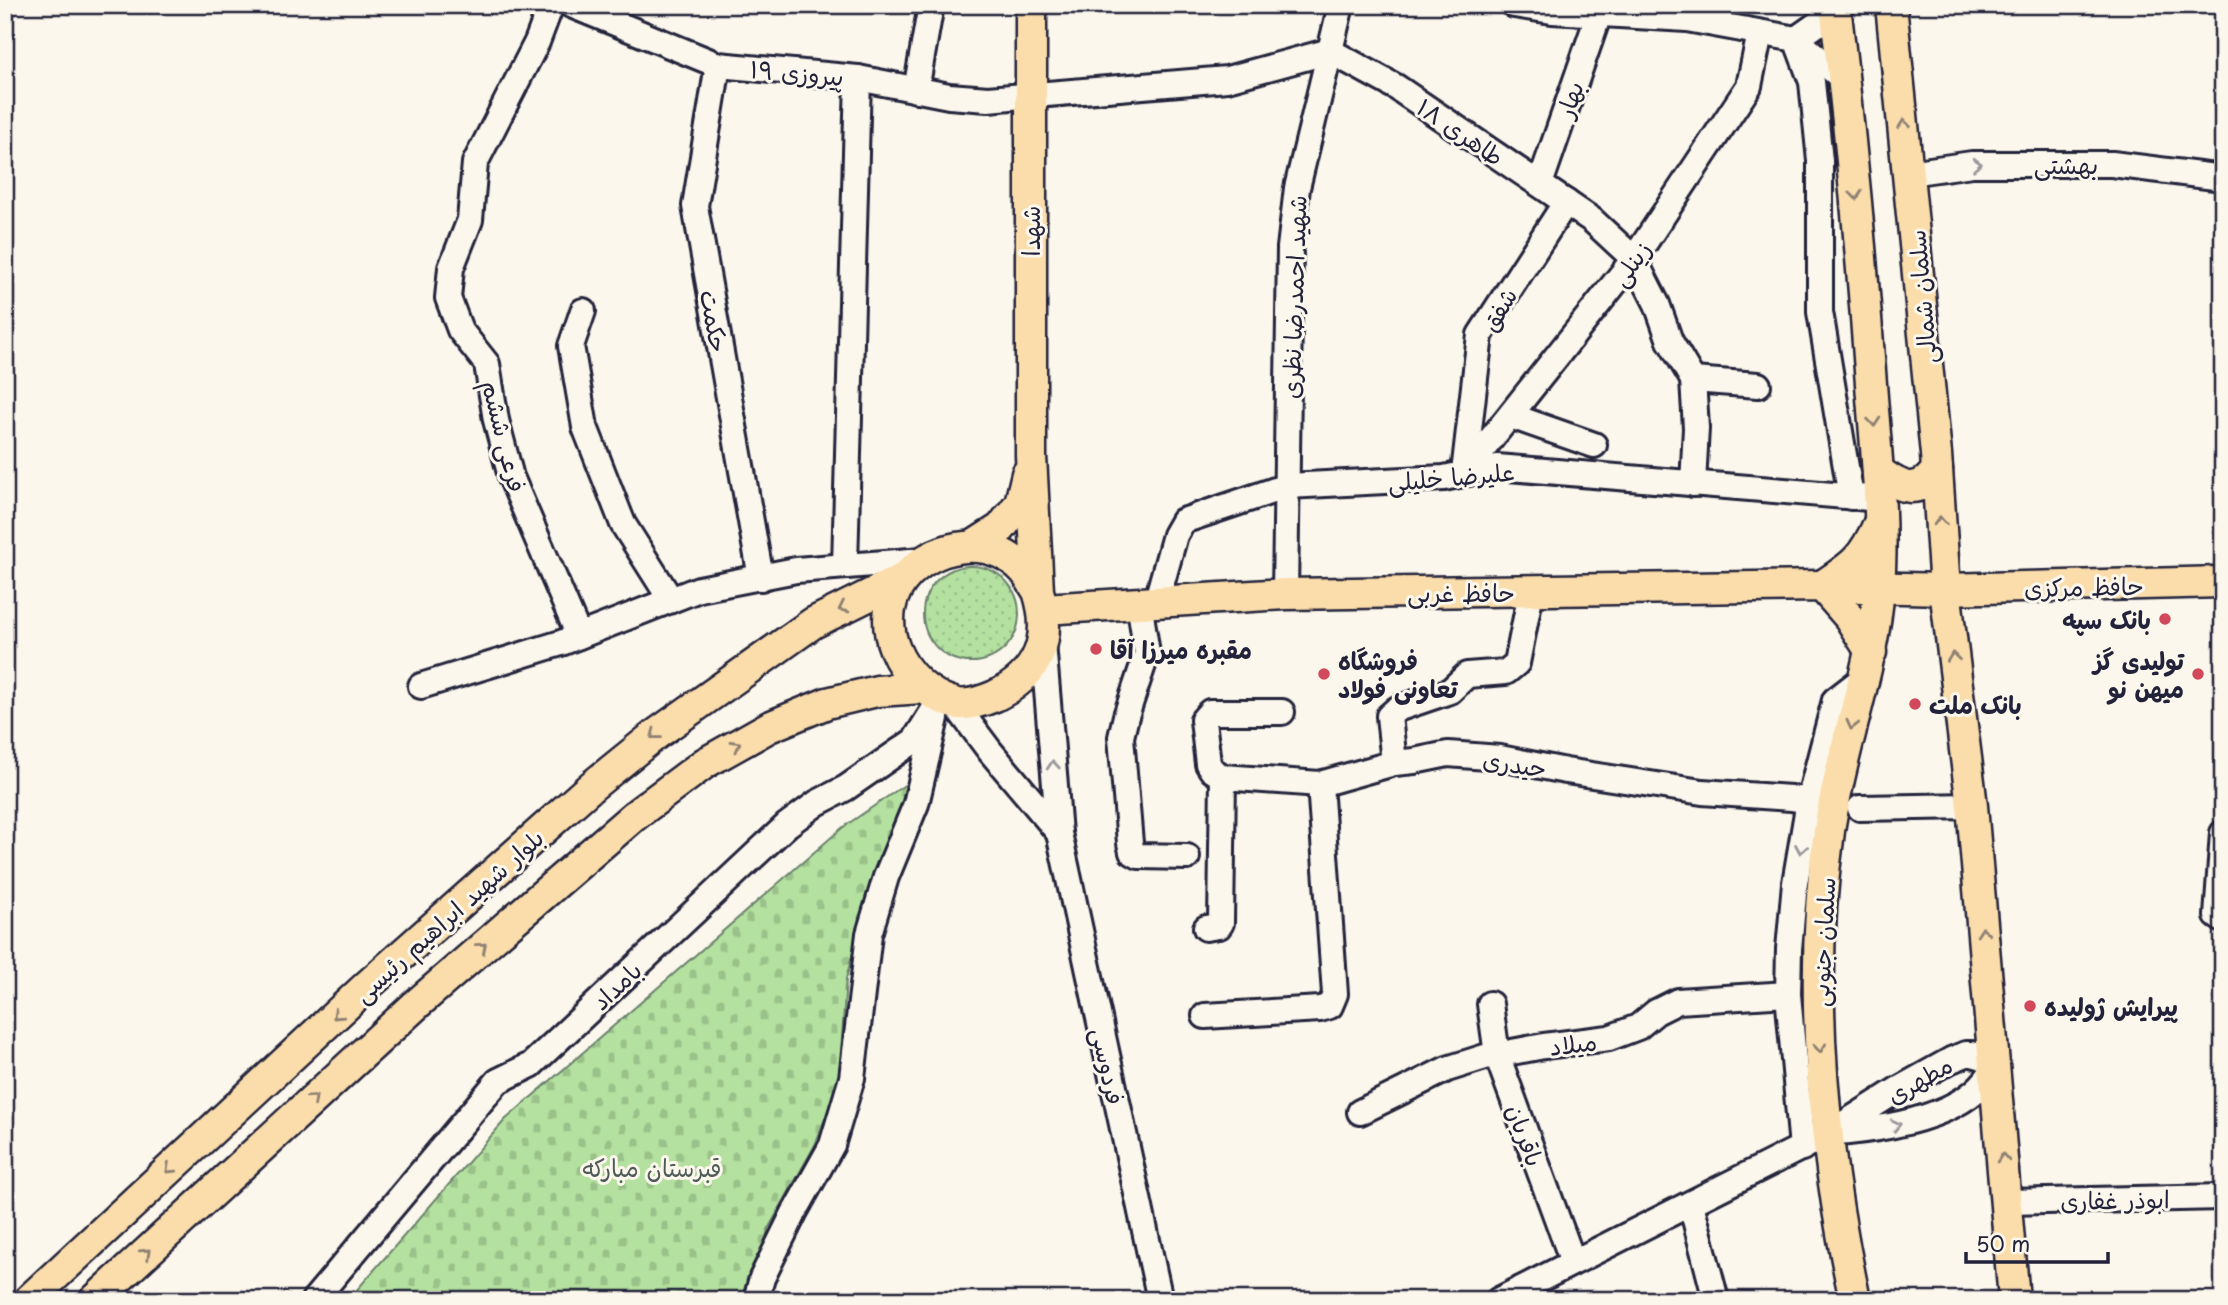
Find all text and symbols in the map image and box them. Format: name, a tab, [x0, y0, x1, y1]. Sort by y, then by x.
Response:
street label: پیروزی ۱۹	[749, 50, 845, 94]
street label: بهار	[1545, 76, 1592, 124]
street label: طاهری ۱۸	[1410, 88, 1512, 174]
one-way arrow	[1897, 118, 1912, 129]
street label: بهشتی	[2034, 146, 2098, 182]
one-way arrow	[1972, 157, 1983, 172]
one-way arrow	[1849, 189, 1864, 201]
street label: شهید احمدرضا نظری	[1271, 195, 1315, 399]
street label: شهدا	[1012, 206, 1048, 256]
street label: سلمان شمالی	[1897, 228, 1945, 366]
street label: زینلی	[1601, 233, 1659, 293]
street label: شفق	[1471, 280, 1525, 338]
street label: حکمت	[692, 287, 738, 355]
street label: فرعی ششم	[472, 376, 536, 496]
one-way arrow	[1866, 416, 1881, 427]
street label: علیرضا خلیلی	[1386, 453, 1516, 499]
one-way arrow	[1933, 515, 1948, 526]
street label: حافظ مرکزی	[2024, 567, 2144, 605]
street label: حافظ غربی	[1407, 574, 1515, 610]
one-way arrow	[838, 600, 850, 614]
place label: بانک سپه	[2062, 601, 2151, 637]
marker: بانک سپه	[2157, 611, 2173, 627]
place label: مقبره میرزا آقا	[1110, 631, 1252, 667]
marker: مقبره میرزا آقا	[1088, 641, 1104, 657]
place label: فروشگاه تعاونی فولاد	[1338, 642, 1458, 706]
place label: تولیدی گز میهن نو	[2091, 642, 2185, 706]
one-way arrow	[1946, 651, 1961, 663]
marker: فروشگاه تعاونی فولاد	[1316, 666, 1332, 682]
marker: تولیدی گز میهن نو	[2190, 666, 2206, 682]
place label: بانک ملت	[1929, 686, 2022, 722]
marker: بانک ملت	[1907, 696, 1923, 712]
one-way arrow	[1846, 719, 1860, 731]
one-way arrow	[650, 727, 662, 740]
one-way arrow	[729, 740, 742, 753]
street label: حیدری	[1481, 740, 1549, 786]
one-way arrow	[1046, 759, 1061, 770]
street label: بلوار شهید ابراهیم رئیسی	[345, 820, 552, 1012]
one-way arrow	[1794, 843, 1809, 855]
street label: سلمان جنوبی	[1801, 876, 1843, 1008]
one-way arrow	[1976, 926, 1991, 937]
one-way arrow	[474, 943, 487, 955]
street label: بامداد	[583, 952, 649, 1018]
place label: پیرایش ژولیده	[2044, 988, 2178, 1024]
marker: پیرایش ژولیده	[2022, 998, 2038, 1014]
one-way arrow	[332, 1007, 345, 1019]
street label: میلاد	[1547, 1022, 1599, 1064]
street label: فردوسی	[1083, 1024, 1135, 1108]
one-way arrow	[1812, 1043, 1827, 1054]
street label: مطهری	[1880, 1046, 1958, 1112]
one-way arrow	[305, 1095, 318, 1108]
street label: باقریان	[1498, 1099, 1554, 1171]
one-way arrow	[1890, 1119, 1902, 1134]
park label: قبرستان مبارکه	[583, 1149, 721, 1185]
one-way arrow	[1996, 1153, 2011, 1164]
one-way arrow	[165, 1161, 178, 1174]
street label: ابوذر غفاری	[2060, 1180, 2170, 1218]
scale bar	[1966, 1221, 2107, 1265]
text: 50 m	[1976, 1227, 2030, 1259]
one-way arrow	[138, 1249, 151, 1262]

